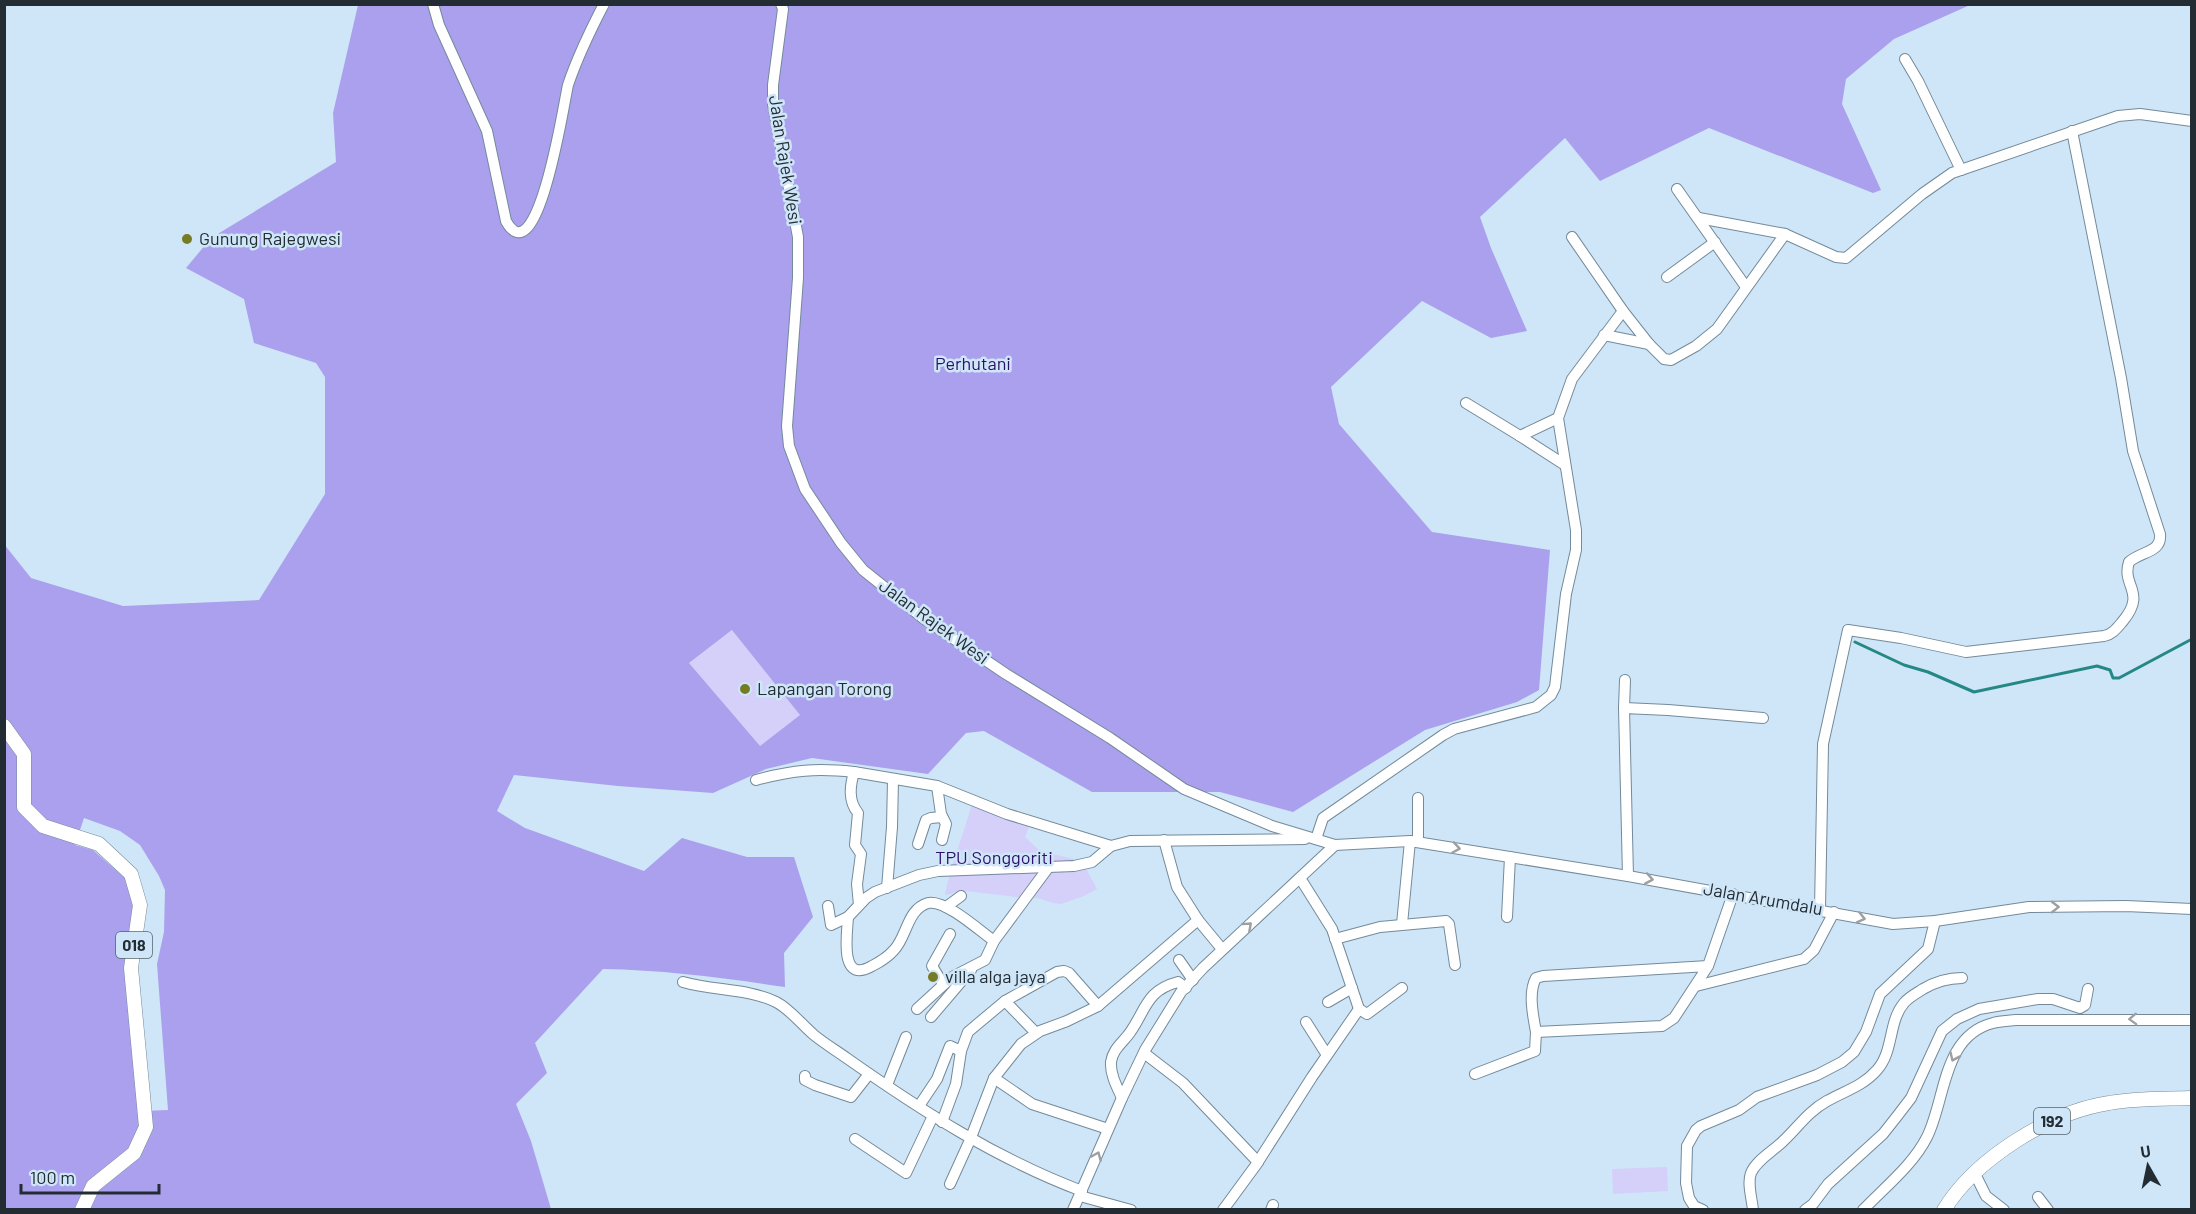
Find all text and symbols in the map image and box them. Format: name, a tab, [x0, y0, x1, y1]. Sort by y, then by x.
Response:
street label: Jalan Rajek Wesi	[765, 94, 807, 226]
place label: Gunung Rajegwesi	[199, 227, 341, 249]
marker: Gunung Rajegwesi	[180, 232, 194, 246]
park label: Perhutani	[935, 352, 1011, 374]
street label: Jalan Rajek Wesi	[875, 574, 994, 668]
place label: Lapangan Torong	[757, 677, 892, 699]
marker: Lapangan Torong	[738, 682, 752, 696]
one-way arrow	[1452, 842, 1461, 854]
park label: TPU Songgoriti	[935, 846, 1053, 868]
one-way arrow	[1643, 872, 1653, 885]
street label: Jalan Arumdalu	[1702, 877, 1825, 919]
one-way arrow	[2050, 901, 2059, 913]
one-way arrow	[1856, 911, 1866, 924]
one-way arrow	[1241, 922, 1252, 933]
road number: 018	[116, 932, 152, 958]
place label: villa alga jaya	[945, 965, 1046, 987]
marker: villa alga jaya	[926, 970, 940, 984]
one-way arrow	[2129, 1012, 2138, 1025]
one-way arrow	[1949, 1051, 1961, 1062]
road number: 192	[2034, 1108, 2070, 1134]
north arrow	[2118, 1136, 2178, 1196]
text: U	[2139, 1141, 2152, 1161]
one-way arrow	[1090, 1151, 1102, 1162]
scale bar	[21, 1157, 159, 1195]
text: 100 m	[30, 1166, 75, 1188]

